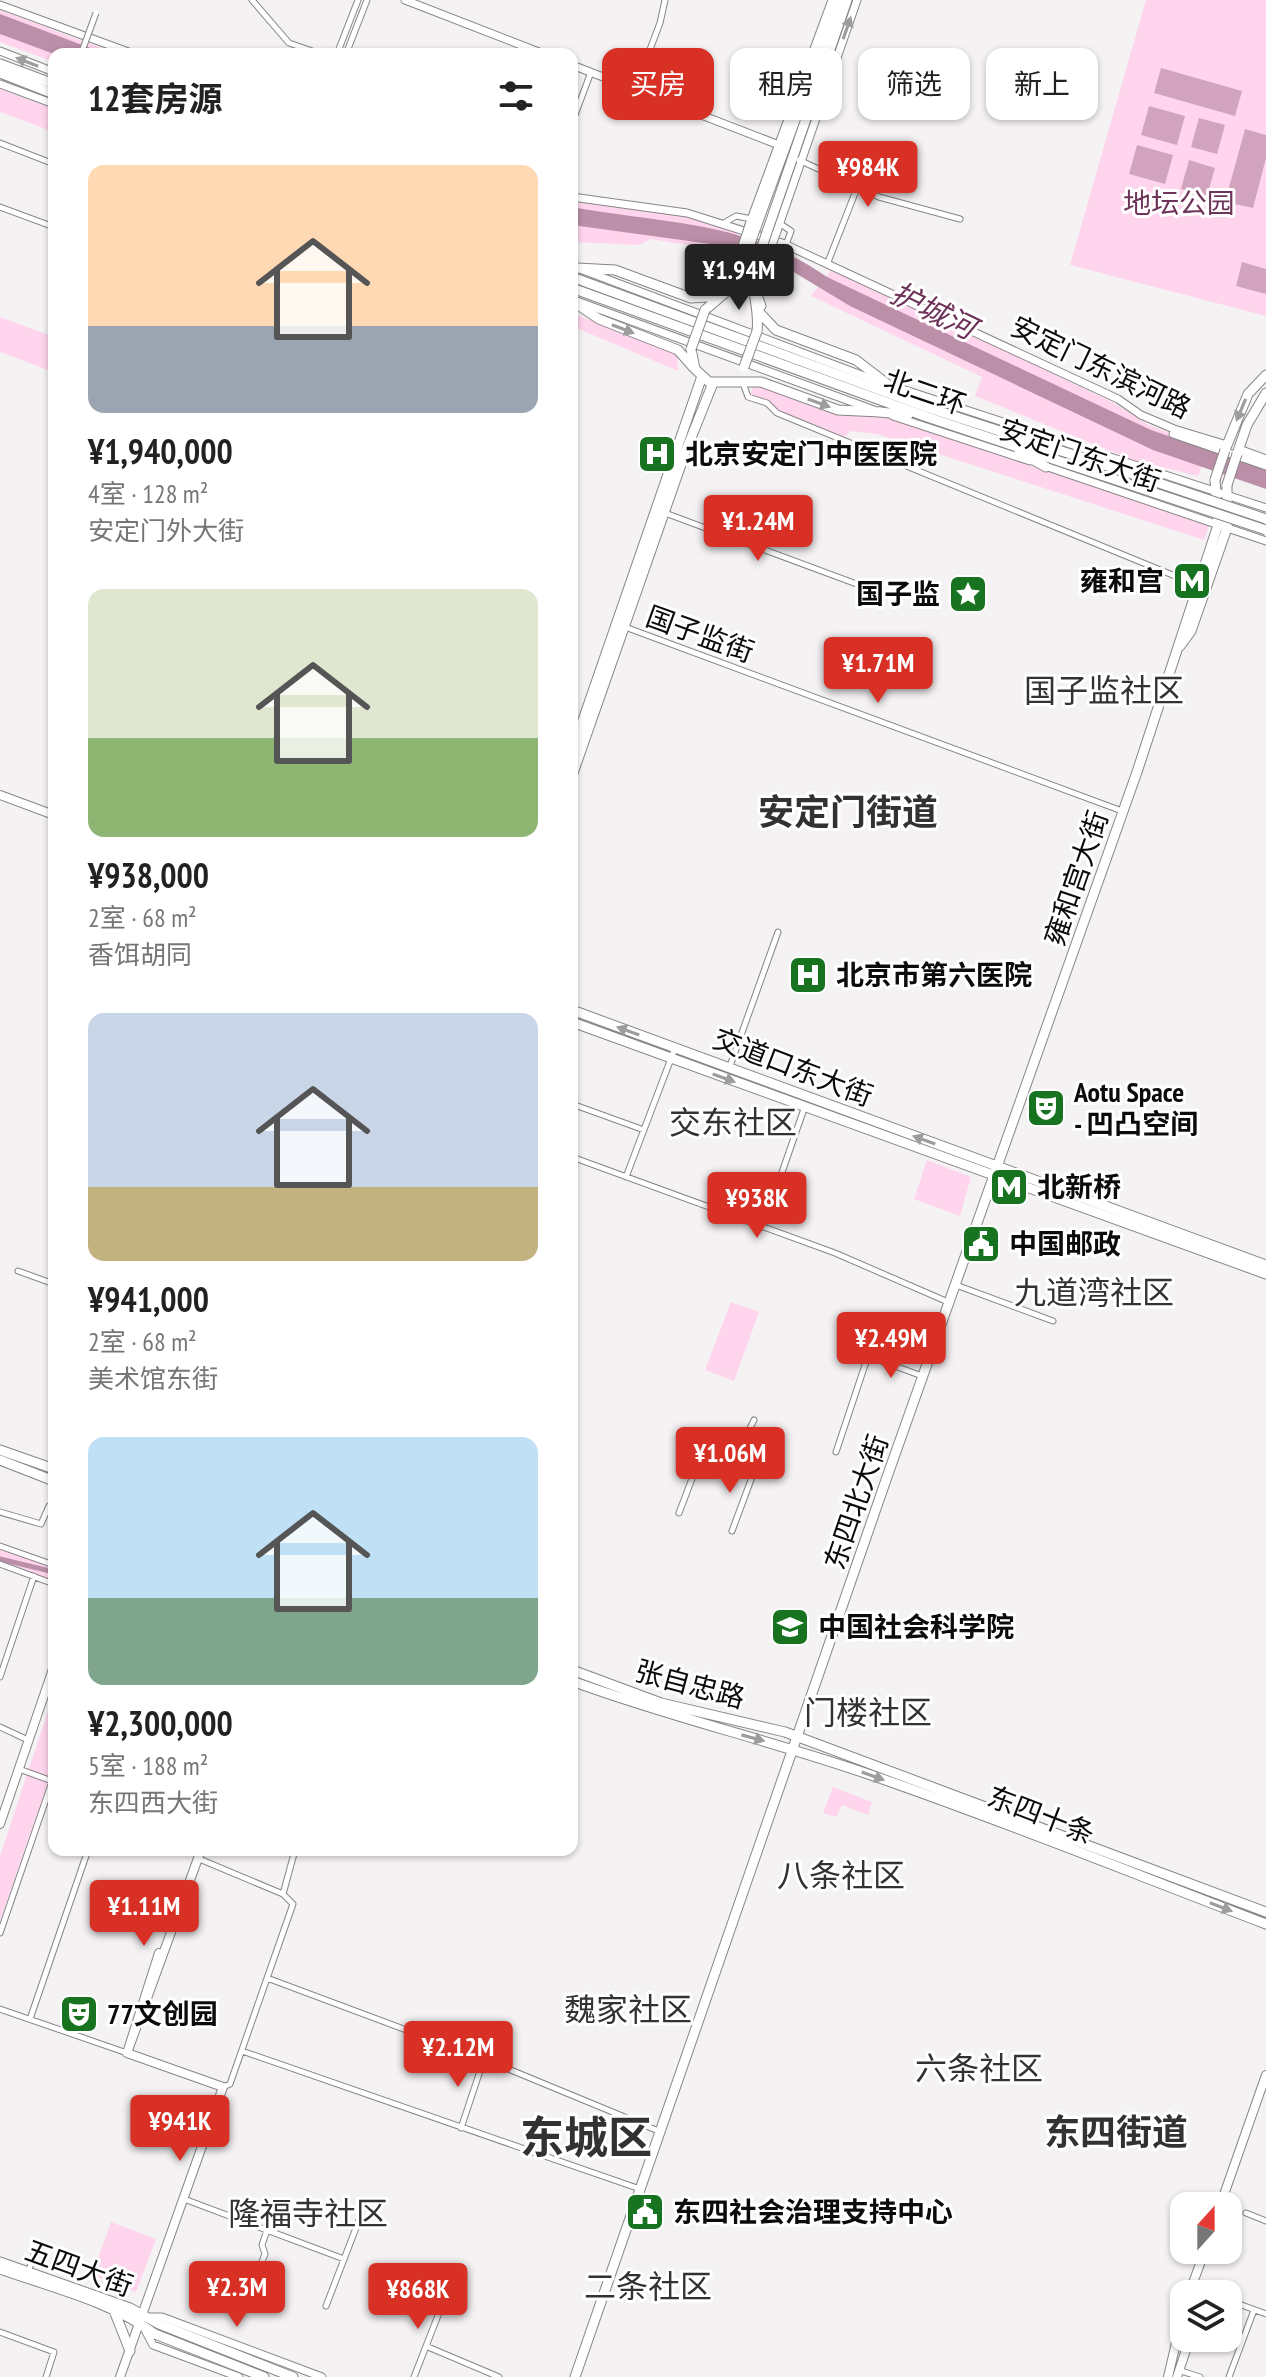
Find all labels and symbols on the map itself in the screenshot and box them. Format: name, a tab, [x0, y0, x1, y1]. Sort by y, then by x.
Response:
one-way arrow	[842, 16, 854, 40]
one-way arrow	[15, 55, 39, 68]
pin: ¥984K	[812, 141, 924, 209]
park label: 地坛公园	[1123, 184, 1235, 221]
pin: ¥1.94M	[674, 244, 804, 312]
water label: 护城河	[885, 272, 987, 349]
street label: 安定门东滨河路	[1005, 307, 1197, 426]
one-way arrow	[611, 323, 635, 336]
street label: 北二环	[879, 360, 971, 423]
one-way arrow	[807, 397, 831, 410]
one-way arrow	[1235, 398, 1248, 422]
street label: 安定门东大街	[995, 410, 1166, 499]
hospital icon: 北京安定门中医医院	[636, 433, 678, 475]
place label: 北京安定门中医医院	[685, 435, 937, 472]
pin: ¥1.24M	[693, 495, 823, 563]
metro station icon: 雍和宫	[1171, 560, 1213, 602]
place label: 雍和宫	[1080, 562, 1164, 599]
place icon: 国子监	[947, 573, 989, 615]
place label: 国子监	[856, 575, 940, 612]
street label: 国子监街	[641, 597, 759, 670]
pin: ¥1.71M	[813, 637, 943, 705]
district label: 国子监社区	[1024, 669, 1184, 711]
district label: 安定门街道	[758, 788, 938, 835]
street label: 雍和宫大街	[1035, 806, 1116, 950]
hospital icon: 北京市第六医院	[787, 954, 829, 996]
place label: 北京市第六医院	[836, 956, 1032, 993]
street label: 交道口东大街	[708, 1019, 878, 1114]
one-way arrow	[616, 1024, 640, 1037]
one-way arrow	[712, 1072, 736, 1085]
place label: Aotu Space - 凹凸空间	[1073, 1073, 1198, 1142]
theatre icon: Aotu Space - 凹凸空间	[1025, 1087, 1067, 1129]
district label: 交东社区	[669, 1101, 797, 1143]
one-way arrow	[912, 1133, 936, 1146]
metro station icon: 北新桥	[988, 1166, 1030, 1208]
place label: 北新桥	[1037, 1168, 1121, 1205]
pin: ¥938K	[701, 1172, 813, 1240]
public building icon: 中国邮政	[960, 1223, 1002, 1265]
place label: 中国邮政	[1009, 1225, 1121, 1262]
district label: 九道湾社区	[1014, 1271, 1174, 1313]
pin: ¥2.49M	[826, 1312, 956, 1380]
pin: ¥1.06M	[665, 1427, 795, 1495]
street label: 东四北大街	[815, 1430, 896, 1574]
school or university icon: 中国社会科学院	[769, 1606, 811, 1648]
place label: 中国社会科学院	[818, 1608, 1014, 1645]
street label: 张自忠路	[631, 1651, 749, 1716]
district label: 门楼社区	[804, 1691, 932, 1733]
one-way arrow	[742, 1732, 766, 1745]
one-way arrow	[861, 1770, 885, 1782]
street label: 东四十条	[982, 1777, 1100, 1852]
district label: 八条社区	[777, 1854, 905, 1896]
pin: ¥1.11M	[79, 1880, 209, 1948]
one-way arrow	[1209, 1901, 1233, 1914]
district label: 魏家社区	[564, 1988, 692, 2030]
theatre icon: 77文创园	[58, 1993, 100, 2035]
place label: 77文创园	[107, 1995, 218, 2032]
pin: ¥2.12M	[393, 2021, 523, 2089]
district label: 六条社区	[915, 2047, 1043, 2089]
pin: ¥941K	[124, 2095, 236, 2163]
district label: 东城区	[520, 2108, 652, 2165]
district label: 东四街道	[1044, 2108, 1188, 2155]
public building icon: 东四社会治理支持中心	[624, 2191, 666, 2233]
district label: 隆福寺社区	[228, 2192, 388, 2234]
north arrow	[1170, 2192, 1242, 2264]
place label: 东四社会治理支持中心	[673, 2193, 953, 2230]
street label: 五四大街	[20, 2231, 138, 2304]
pin: ¥2.3M	[181, 2261, 293, 2329]
pin: ¥868K	[362, 2263, 474, 2331]
district label: 二条社区	[584, 2265, 712, 2307]

